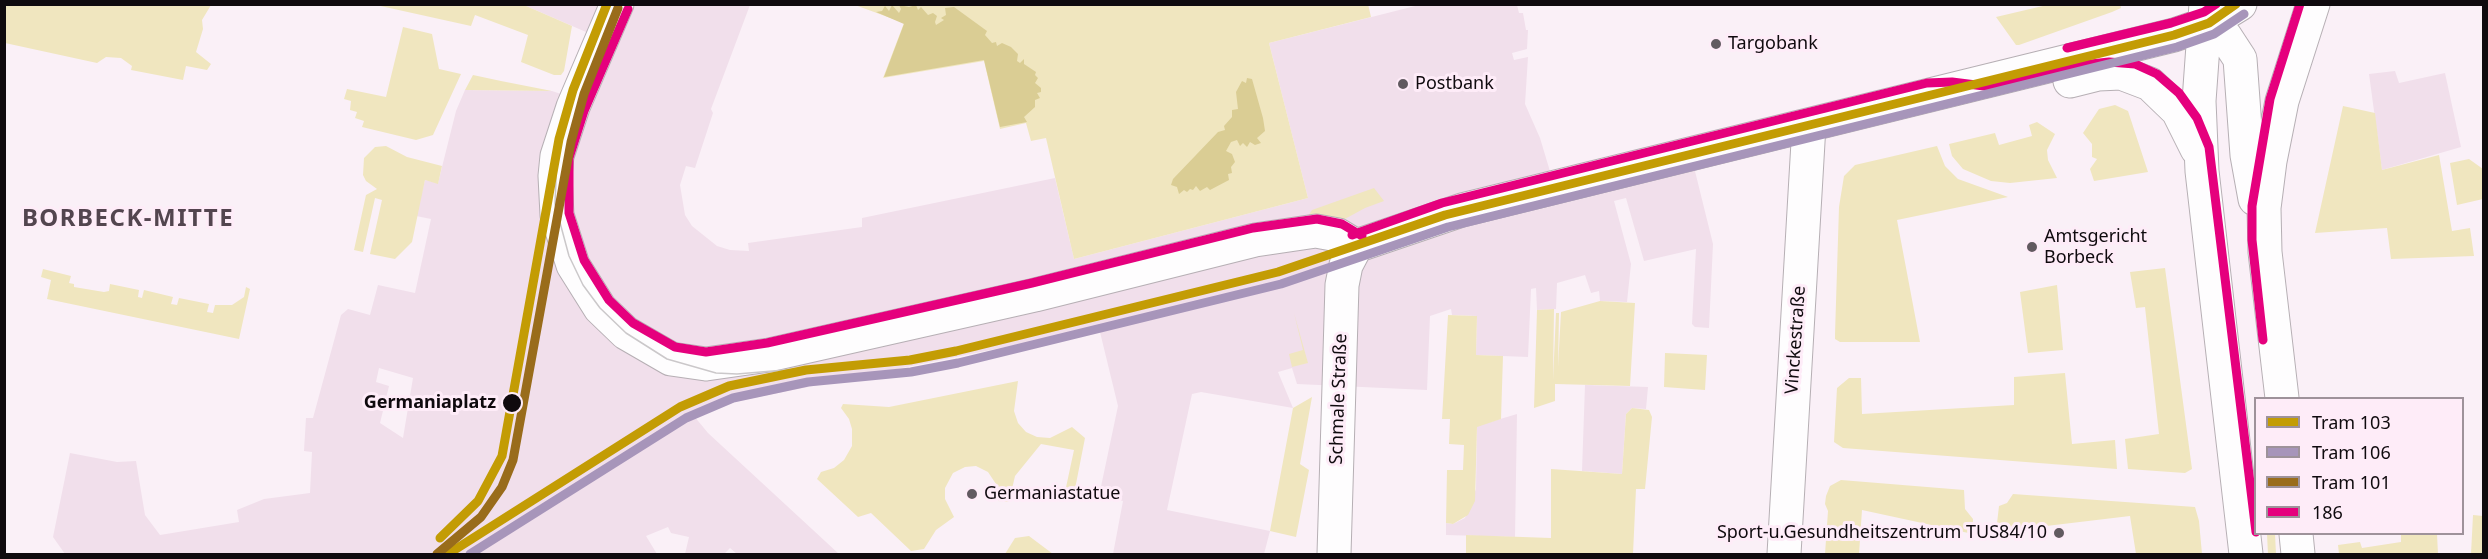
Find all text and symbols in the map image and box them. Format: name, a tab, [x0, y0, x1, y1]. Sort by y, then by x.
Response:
place label: Targobank	[1728, 33, 1818, 55]
marker: Targobank	[1709, 37, 1723, 51]
place label: Postbank	[1415, 73, 1494, 95]
marker: Postbank	[1396, 77, 1410, 91]
district label: BORBECK-MITTE	[22, 205, 234, 233]
place label: Amtsgericht Borbeck	[2044, 226, 2147, 268]
marker: Amtsgericht Borbeck	[2025, 240, 2039, 254]
street label: Vinckestraße	[1781, 285, 1811, 395]
street label: Schmale Straße	[1326, 333, 1352, 465]
place label: Germaniaplatz	[364, 392, 496, 414]
marker: Germaniaplatz	[501, 392, 523, 414]
legend	[2254, 397, 2464, 535]
text: Tram 103	[2312, 410, 2391, 434]
text: Tram 106	[2312, 440, 2391, 464]
text: Tram 101	[2312, 470, 2391, 494]
place label: Germaniastatue	[984, 483, 1120, 505]
marker: Germaniastatue	[965, 487, 979, 501]
text: 186	[2312, 500, 2343, 524]
place label: Sport-u.Gesundheitszentrum TUS84/10	[1717, 522, 2047, 544]
marker: Sport-u.Gesundheitszentrum TUS84/10	[2052, 526, 2066, 540]

